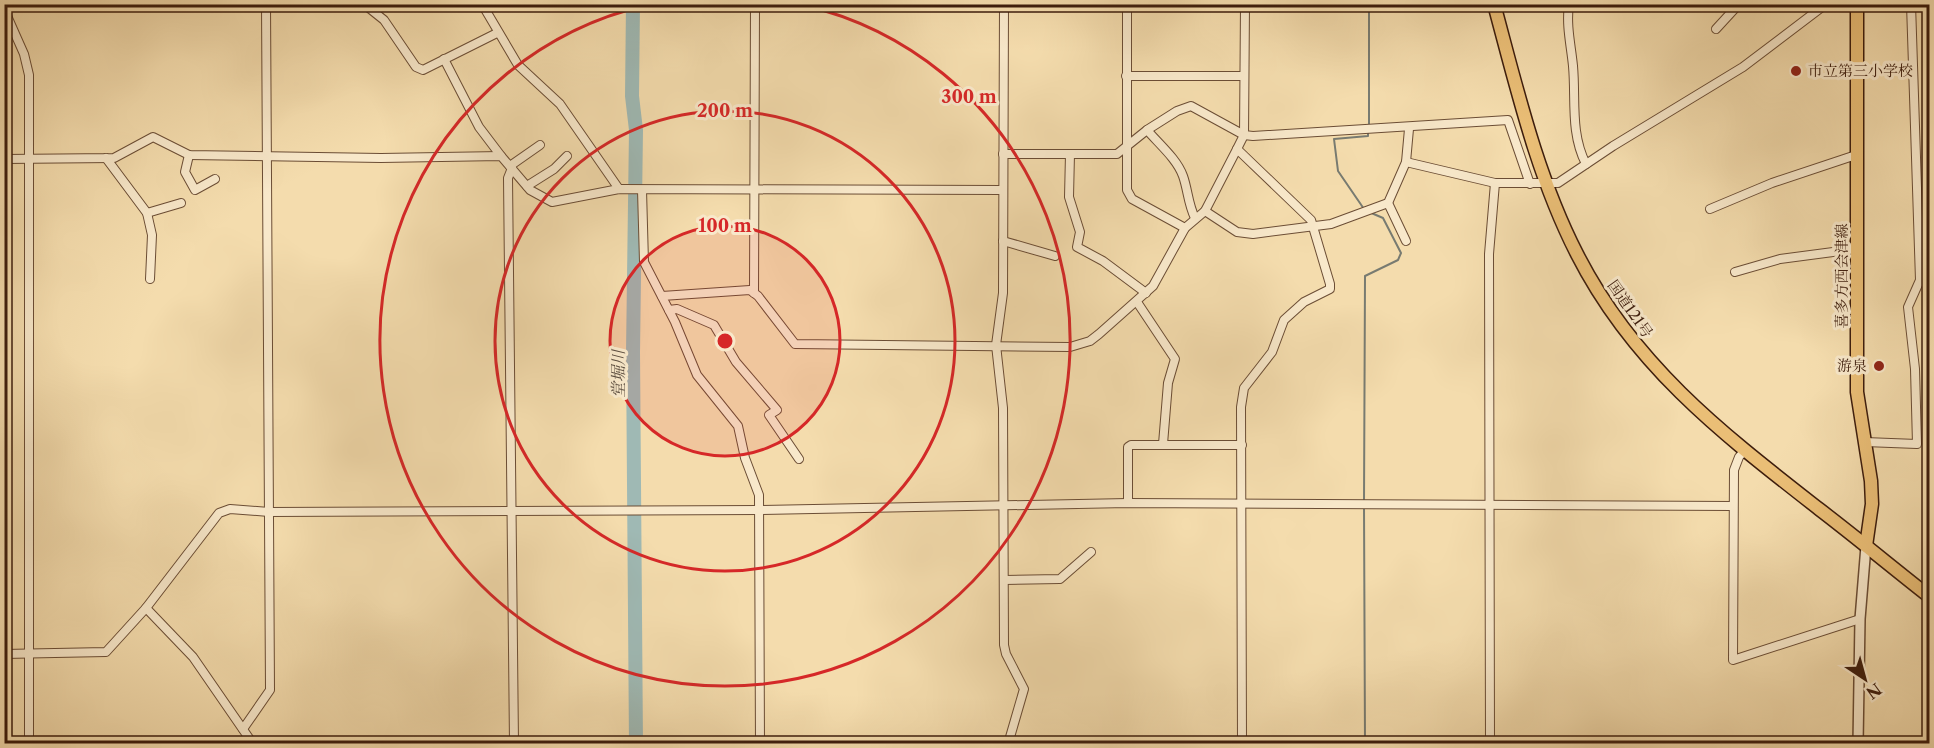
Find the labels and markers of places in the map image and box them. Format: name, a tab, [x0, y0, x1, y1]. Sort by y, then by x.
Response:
place label: 市立第三小学校	[1808, 61, 1913, 80]
marker: 市立第三小学校	[1789, 64, 1803, 78]
centre of rings	[715, 331, 735, 351]
place label: 游泉	[1837, 356, 1867, 375]
marker: 游泉	[1872, 359, 1886, 373]

